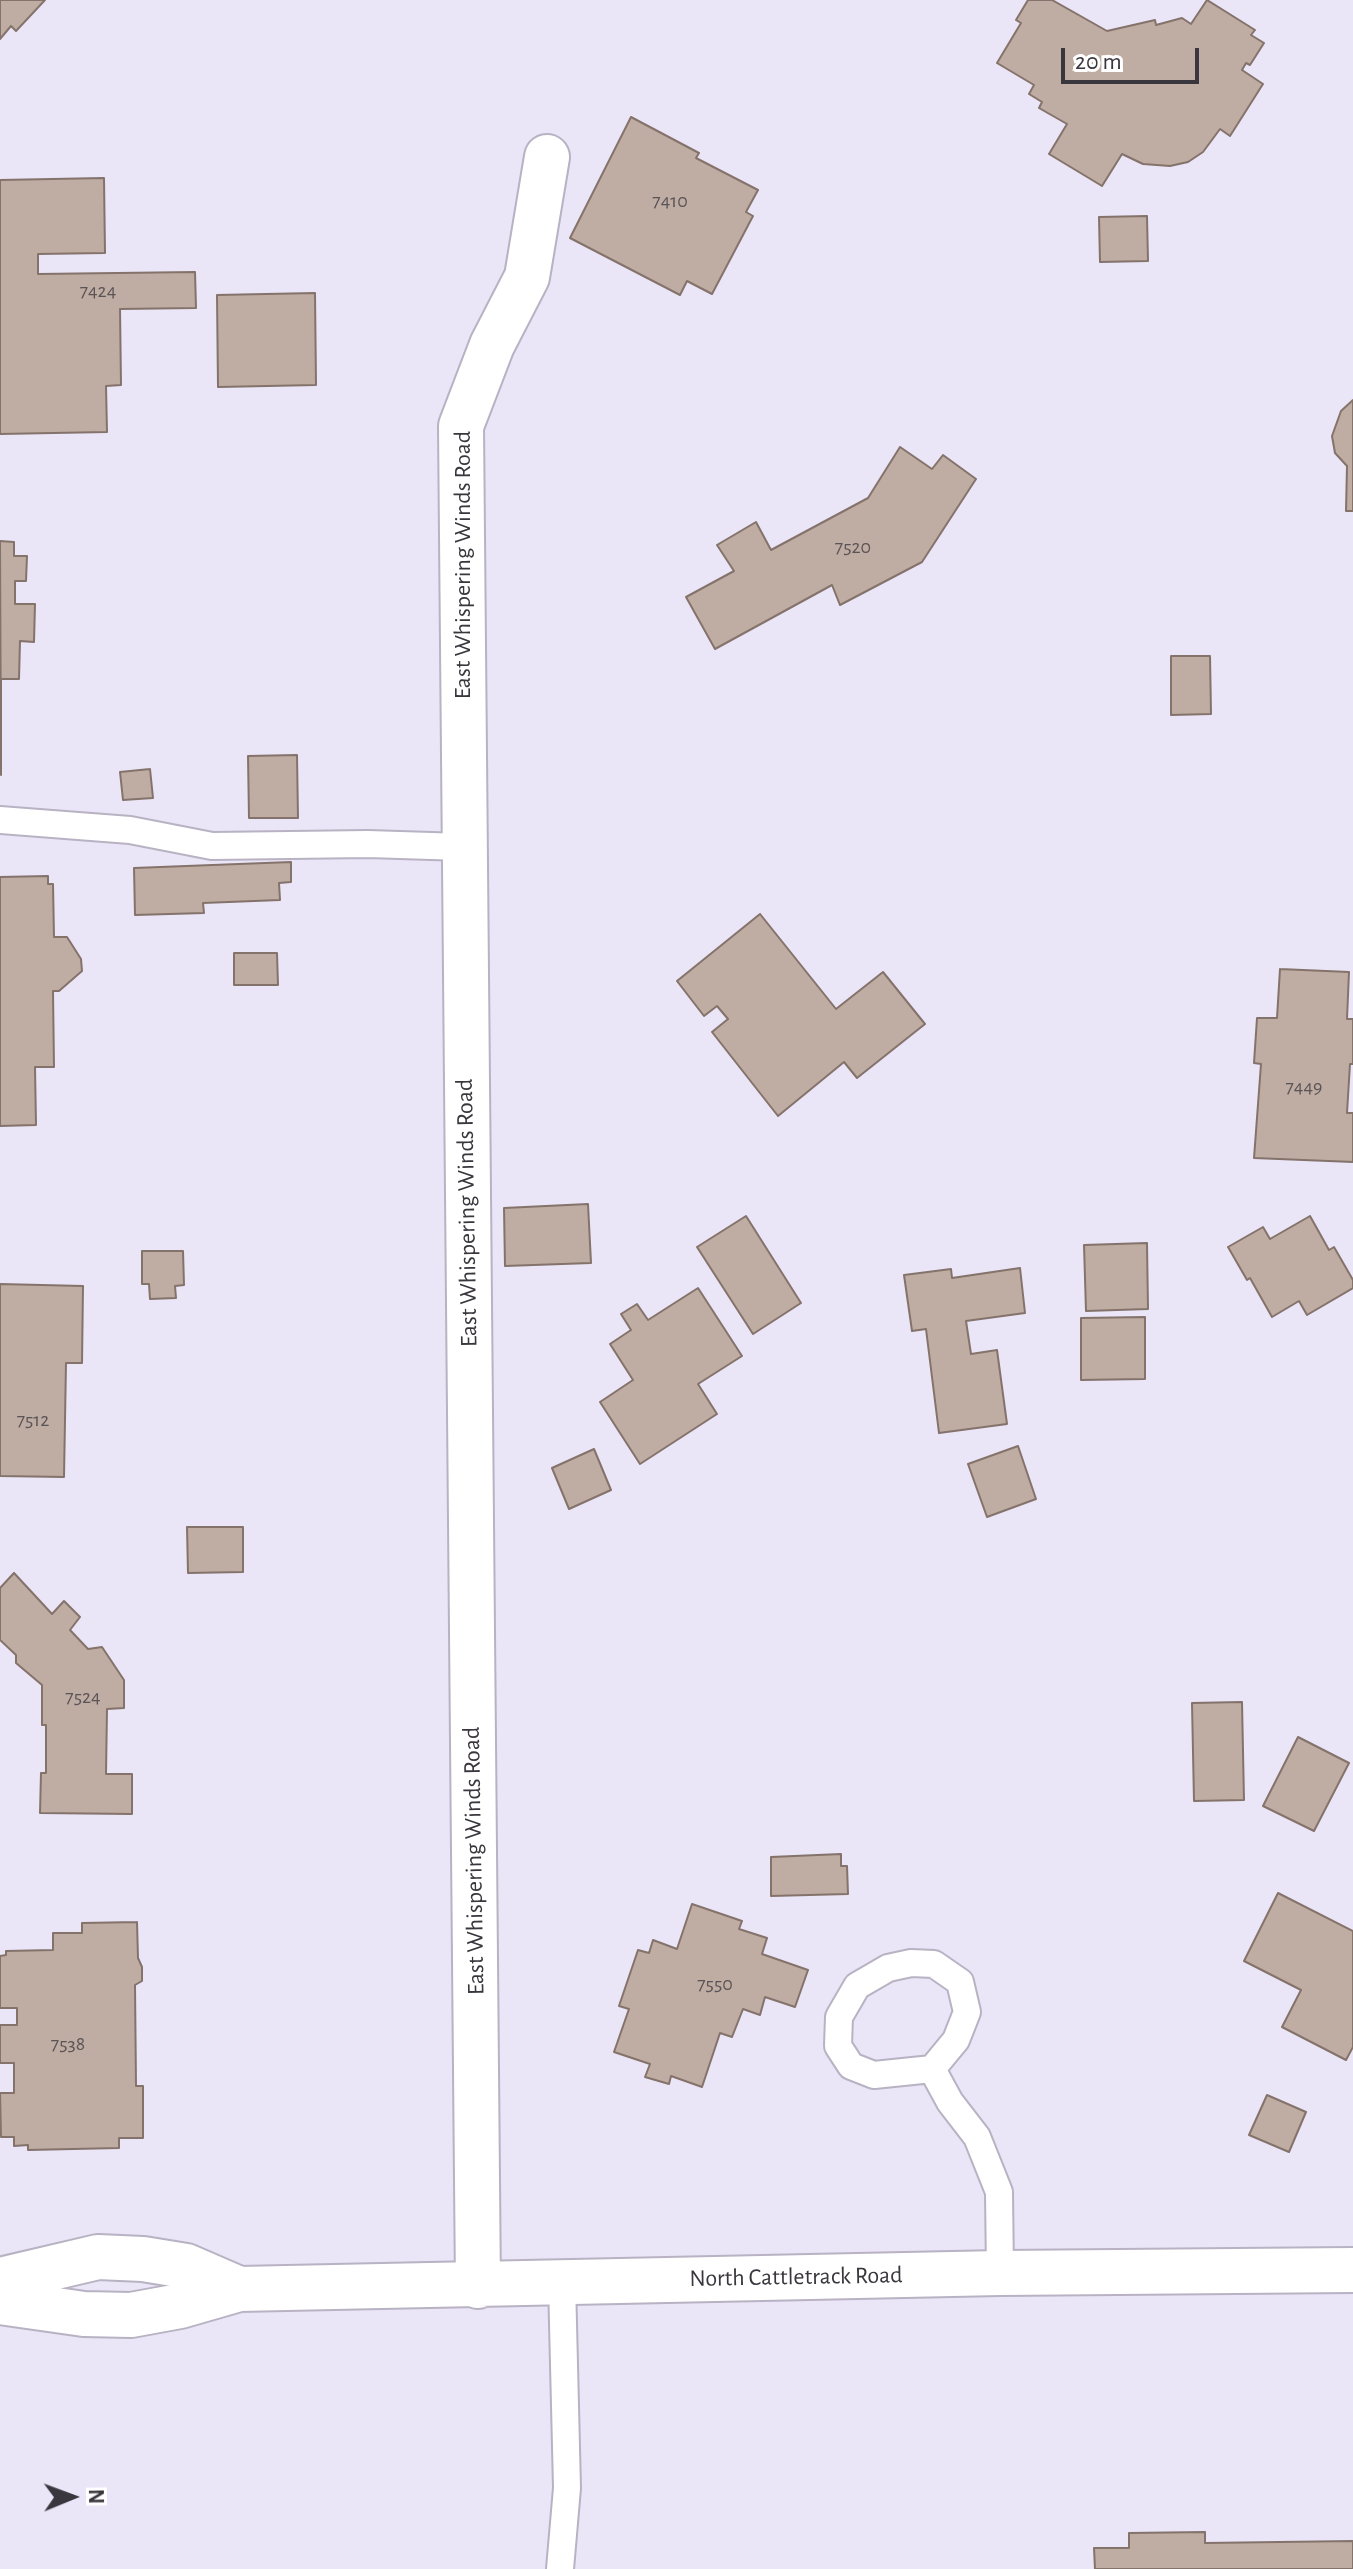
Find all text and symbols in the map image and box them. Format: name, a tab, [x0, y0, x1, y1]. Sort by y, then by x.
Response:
scale bar	[1065, 32, 1203, 82]
text: 20 m	[1075, 50, 1122, 74]
house number: 7410	[652, 189, 688, 213]
house number: 7424	[80, 279, 116, 303]
street label: East Whispering Winds Road	[449, 431, 477, 699]
house number: 7520	[835, 535, 871, 559]
house number: 7449	[1286, 1075, 1322, 1099]
street label: East Whispering Winds Road	[450, 1079, 484, 1347]
house number: 7512	[17, 1408, 49, 1432]
house number: 7524	[65, 1685, 101, 1709]
street label: East Whispering Winds Road	[457, 1727, 491, 1995]
house number: 7550	[697, 1972, 733, 1996]
house number: 7538	[51, 2032, 85, 2056]
street label: North Cattletrack Road	[689, 2261, 903, 2293]
north arrow	[32, 2457, 112, 2537]
text: N	[85, 2489, 107, 2504]

